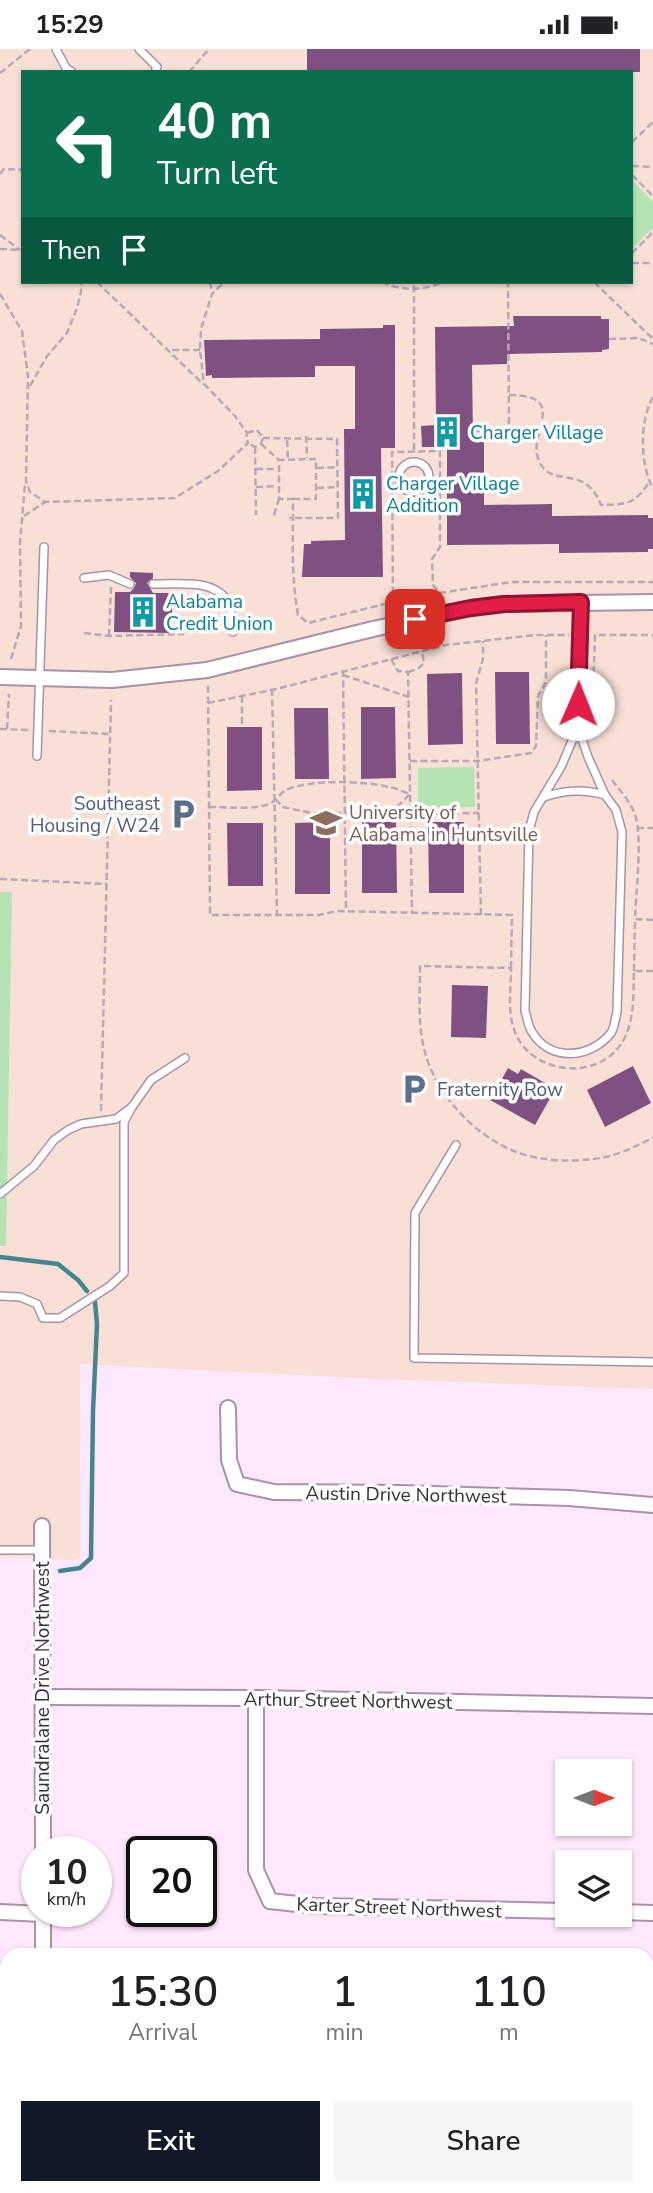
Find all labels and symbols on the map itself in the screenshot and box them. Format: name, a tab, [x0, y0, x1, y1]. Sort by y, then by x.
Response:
building icon: Charger Village	[430, 415, 464, 449]
place label: Charger Village	[470, 420, 603, 446]
place label: Charger Village Addition	[386, 471, 519, 519]
building icon: Charger Village Addition	[346, 477, 380, 511]
place label: Alabama Credit Union	[166, 589, 273, 637]
pin	[385, 589, 445, 649]
building icon: Alabama Credit Union	[126, 595, 160, 629]
position arrow	[541, 667, 615, 741]
place label: Southeast Housing / W24	[30, 791, 160, 839]
parking icon: Southeast Housing / W24	[166, 797, 200, 831]
place label: University of Alabama in Huntsville	[349, 800, 538, 848]
school or university icon: University of Alabama in Huntsville	[309, 806, 343, 840]
parking icon: Fraternity Row	[397, 1072, 431, 1106]
place label: Fraternity Row	[437, 1077, 563, 1103]
street label: Austin Drive Northwest	[305, 1480, 507, 1510]
street label: Saundralane Drive Northwest	[30, 1561, 56, 1815]
street label: Arthur Street Northwest	[243, 1686, 453, 1716]
north arrow	[555, 1759, 632, 1836]
speed limit sign: 20	[126, 1836, 217, 1927]
street label: Karter Street Northwest	[296, 1891, 502, 1925]

